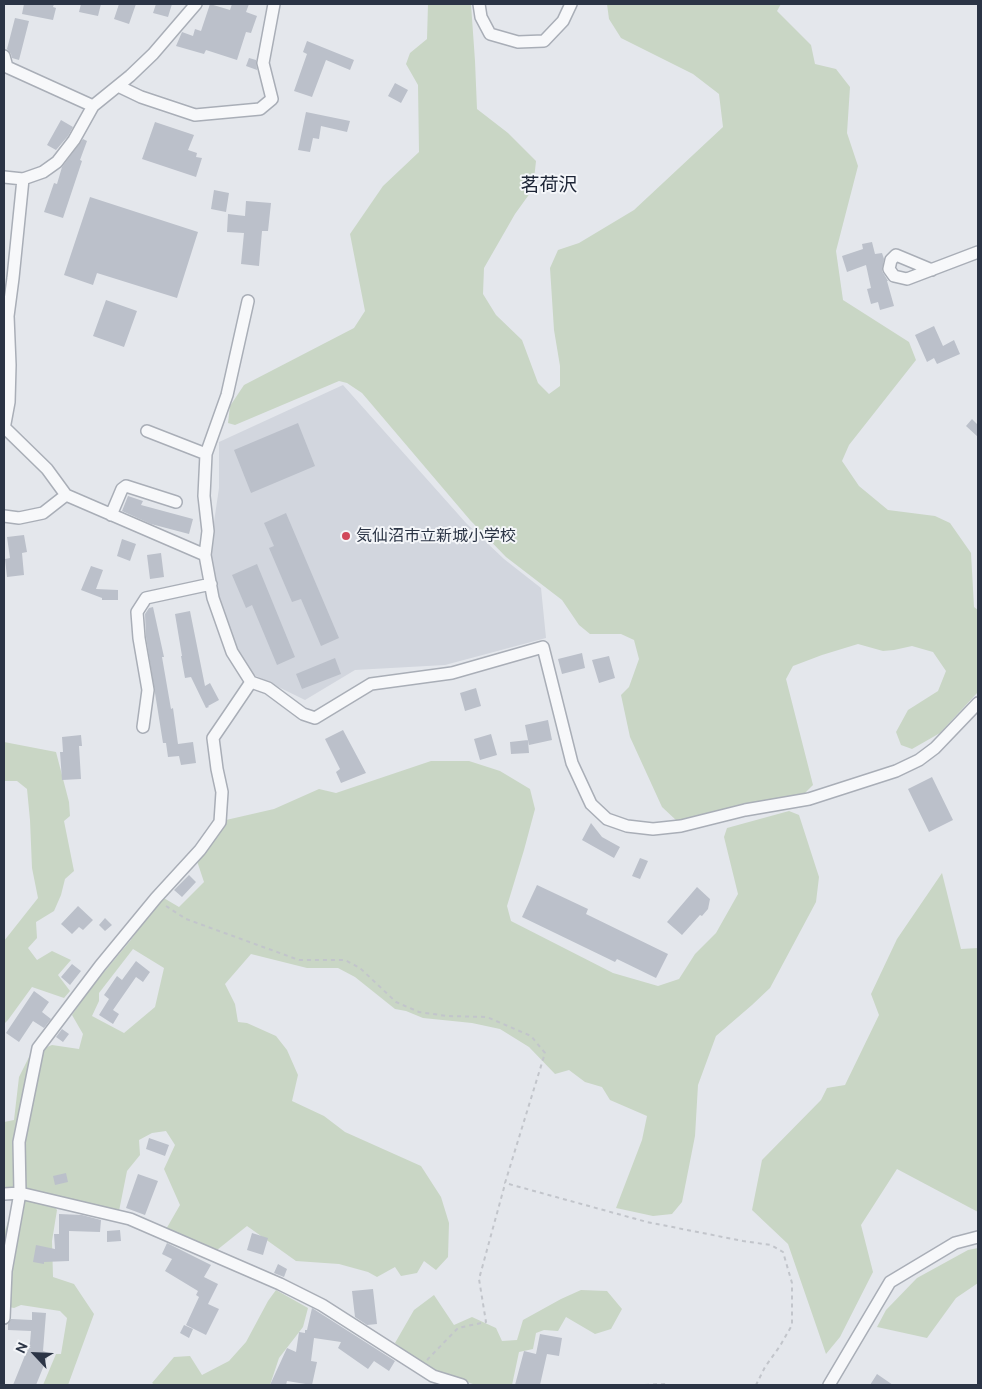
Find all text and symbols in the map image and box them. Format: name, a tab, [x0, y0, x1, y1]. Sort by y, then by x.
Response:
district label: 茗荷沢	[521, 174, 577, 196]
place label: 気仙沼市立新城小学校	[356, 526, 516, 546]
marker: 気仙沼市立新城小学校	[340, 530, 352, 542]
north arrow	[10, 1329, 60, 1379]
text: N	[12, 1340, 31, 1356]

